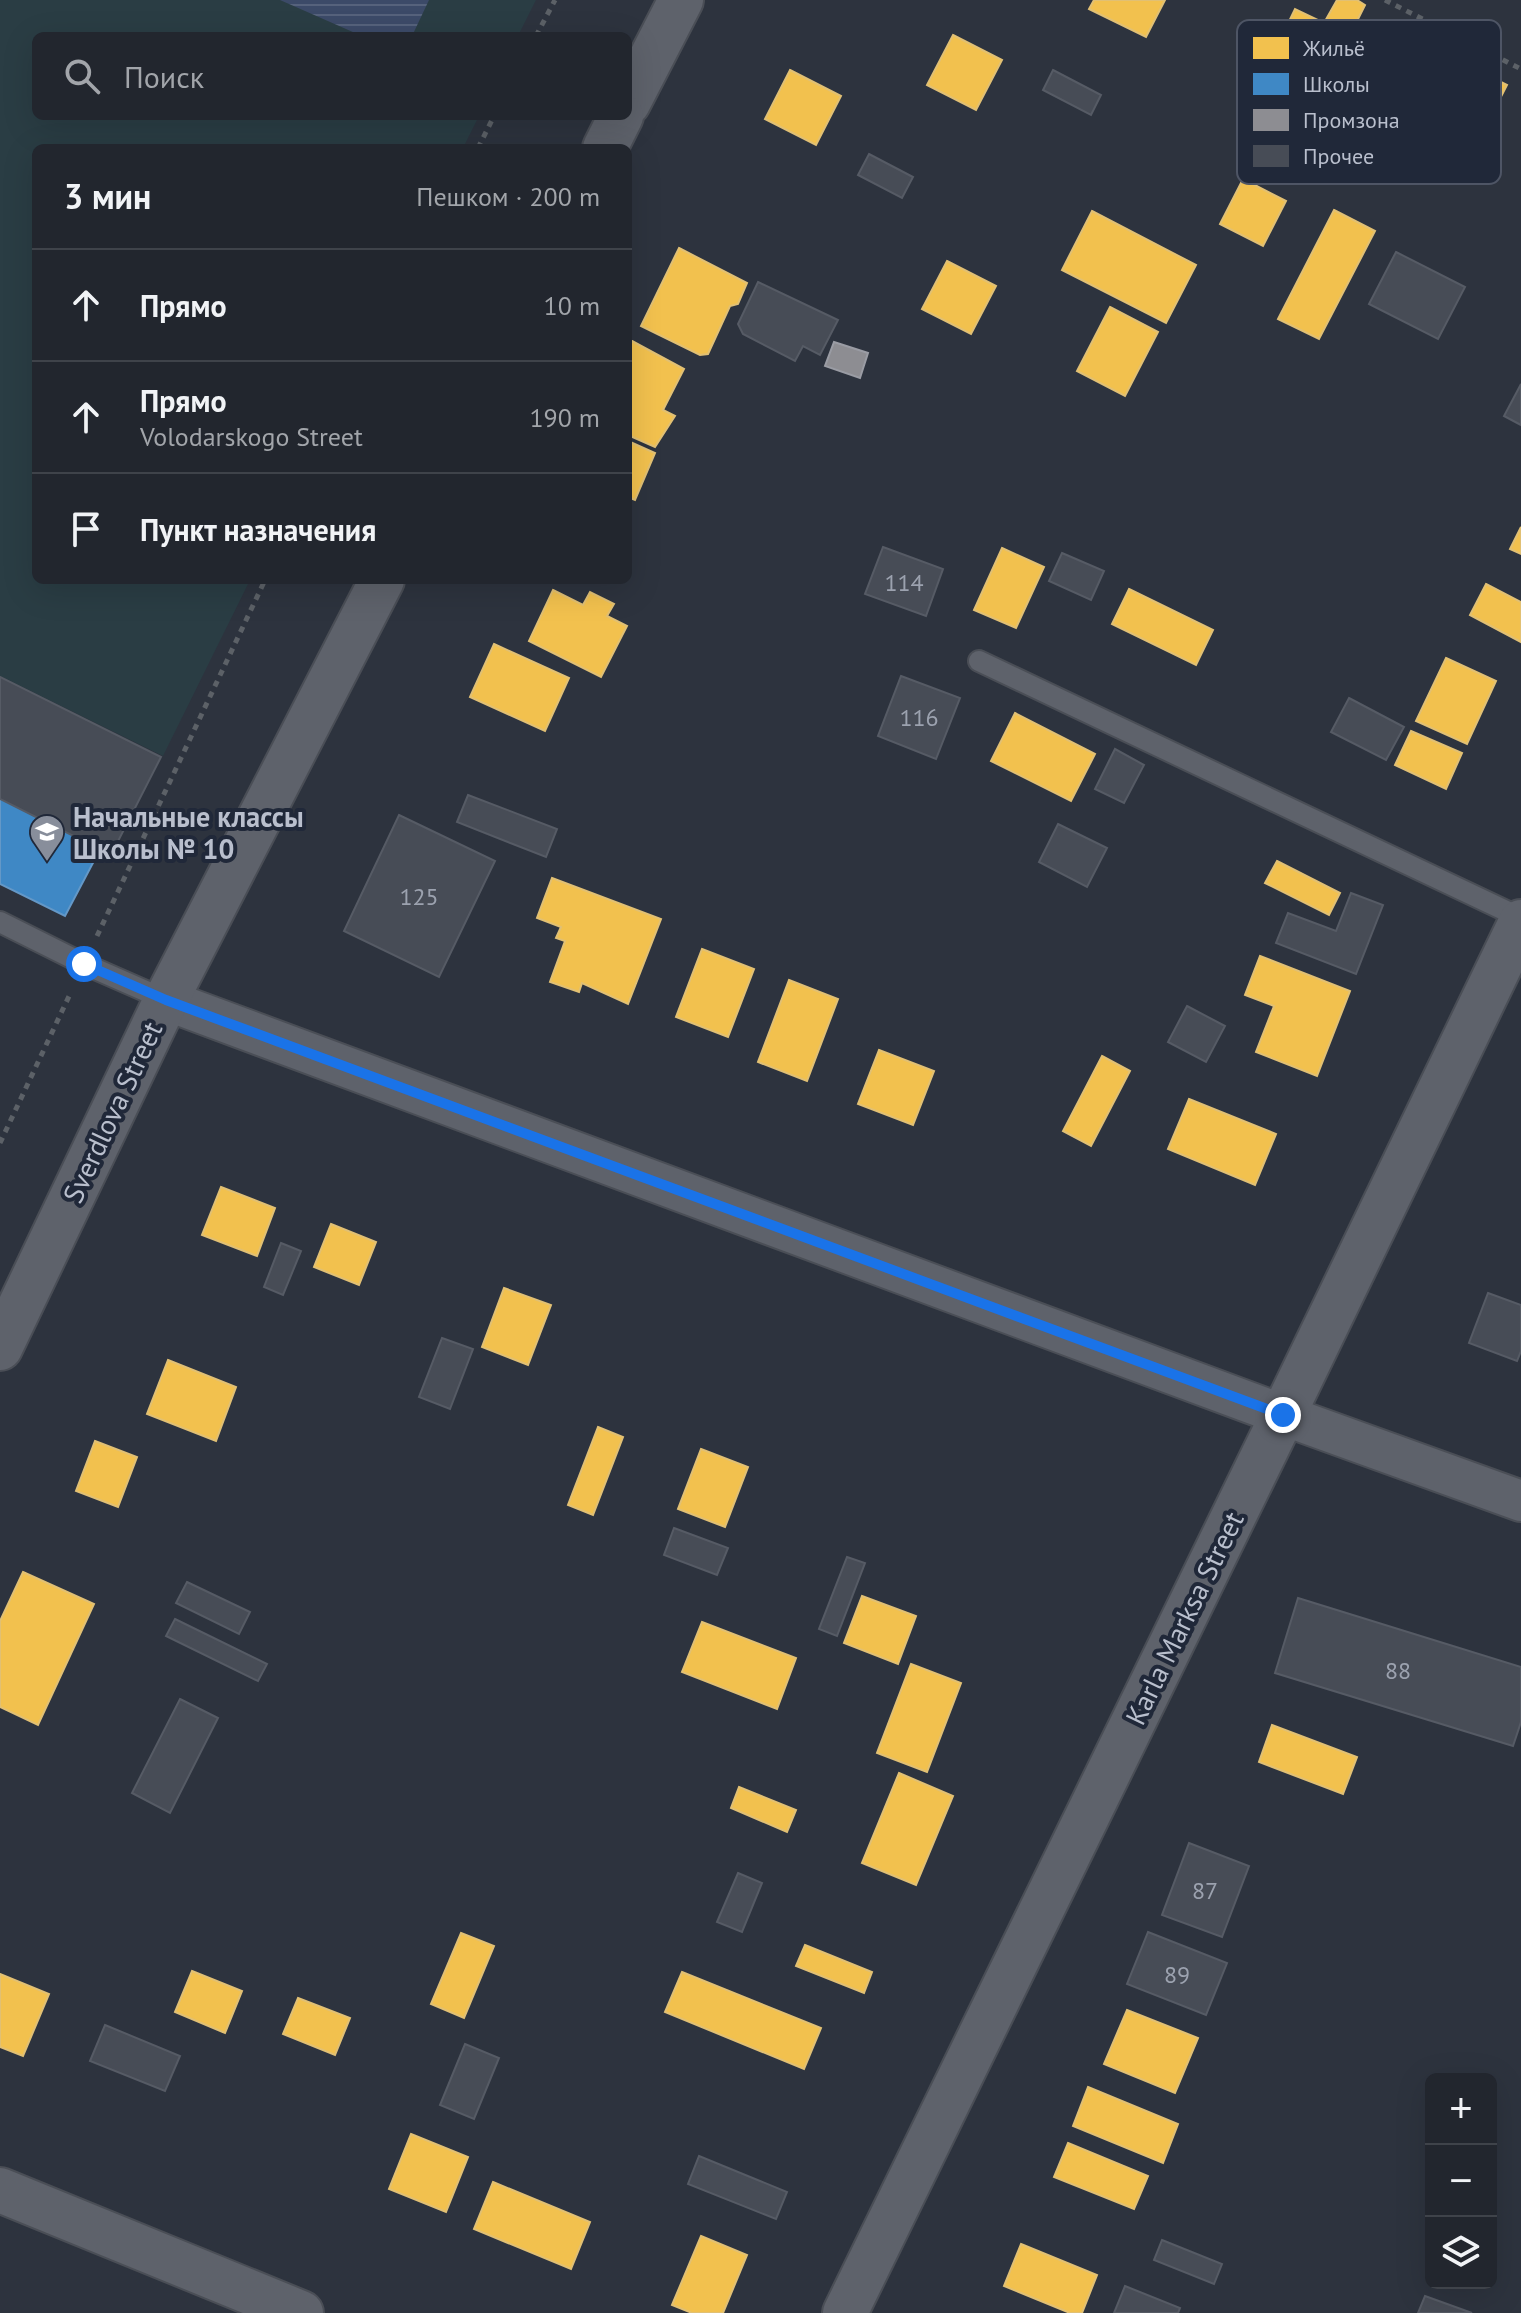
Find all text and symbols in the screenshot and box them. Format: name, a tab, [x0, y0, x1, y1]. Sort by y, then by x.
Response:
legend	[1237, 20, 1501, 184]
search box	[32, 32, 632, 120]
text: Жильё	[1302, 34, 1365, 62]
icon: search	[60, 54, 104, 98]
text: Поиск	[124, 57, 204, 96]
text: Школы	[1303, 70, 1370, 98]
text: Промзона	[1303, 106, 1400, 134]
text: Прочее	[1303, 142, 1374, 170]
text: 3 мин	[64, 174, 151, 218]
text: Пешком · 200 m	[416, 180, 600, 213]
icon: ahead	[64, 283, 108, 327]
text: Прямо	[140, 286, 227, 325]
text: 10 m	[544, 289, 600, 322]
text: Прямо	[140, 381, 227, 420]
icon: ahead	[64, 395, 108, 439]
text: 190 m	[529, 401, 600, 434]
text: Volodarskogo Street	[140, 420, 363, 453]
icon: arrive	[64, 507, 108, 551]
text: Пункт назначения	[140, 510, 376, 549]
house number: 114	[884, 567, 924, 598]
house number: 116	[899, 702, 939, 733]
place label: Начальные классы Школы № 10	[73, 798, 304, 867]
school or university icon: Начальные классы Школы № 10	[28, 813, 66, 863]
house number: 125	[399, 881, 439, 912]
route start	[66, 946, 102, 982]
street label: Sverdlova Street	[54, 1015, 170, 1209]
route end	[1265, 1397, 1301, 1433]
street label: Karla Marksa Street	[1116, 1505, 1252, 1731]
house number: 88	[1385, 1655, 1411, 1686]
house number: 87	[1192, 1875, 1218, 1906]
house number: 89	[1164, 1959, 1190, 1990]
map controls	[1425, 2073, 1497, 2289]
button: +	[1425, 2073, 1497, 2145]
button: −	[1425, 2145, 1497, 2217]
button: layers	[1425, 2217, 1497, 2289]

